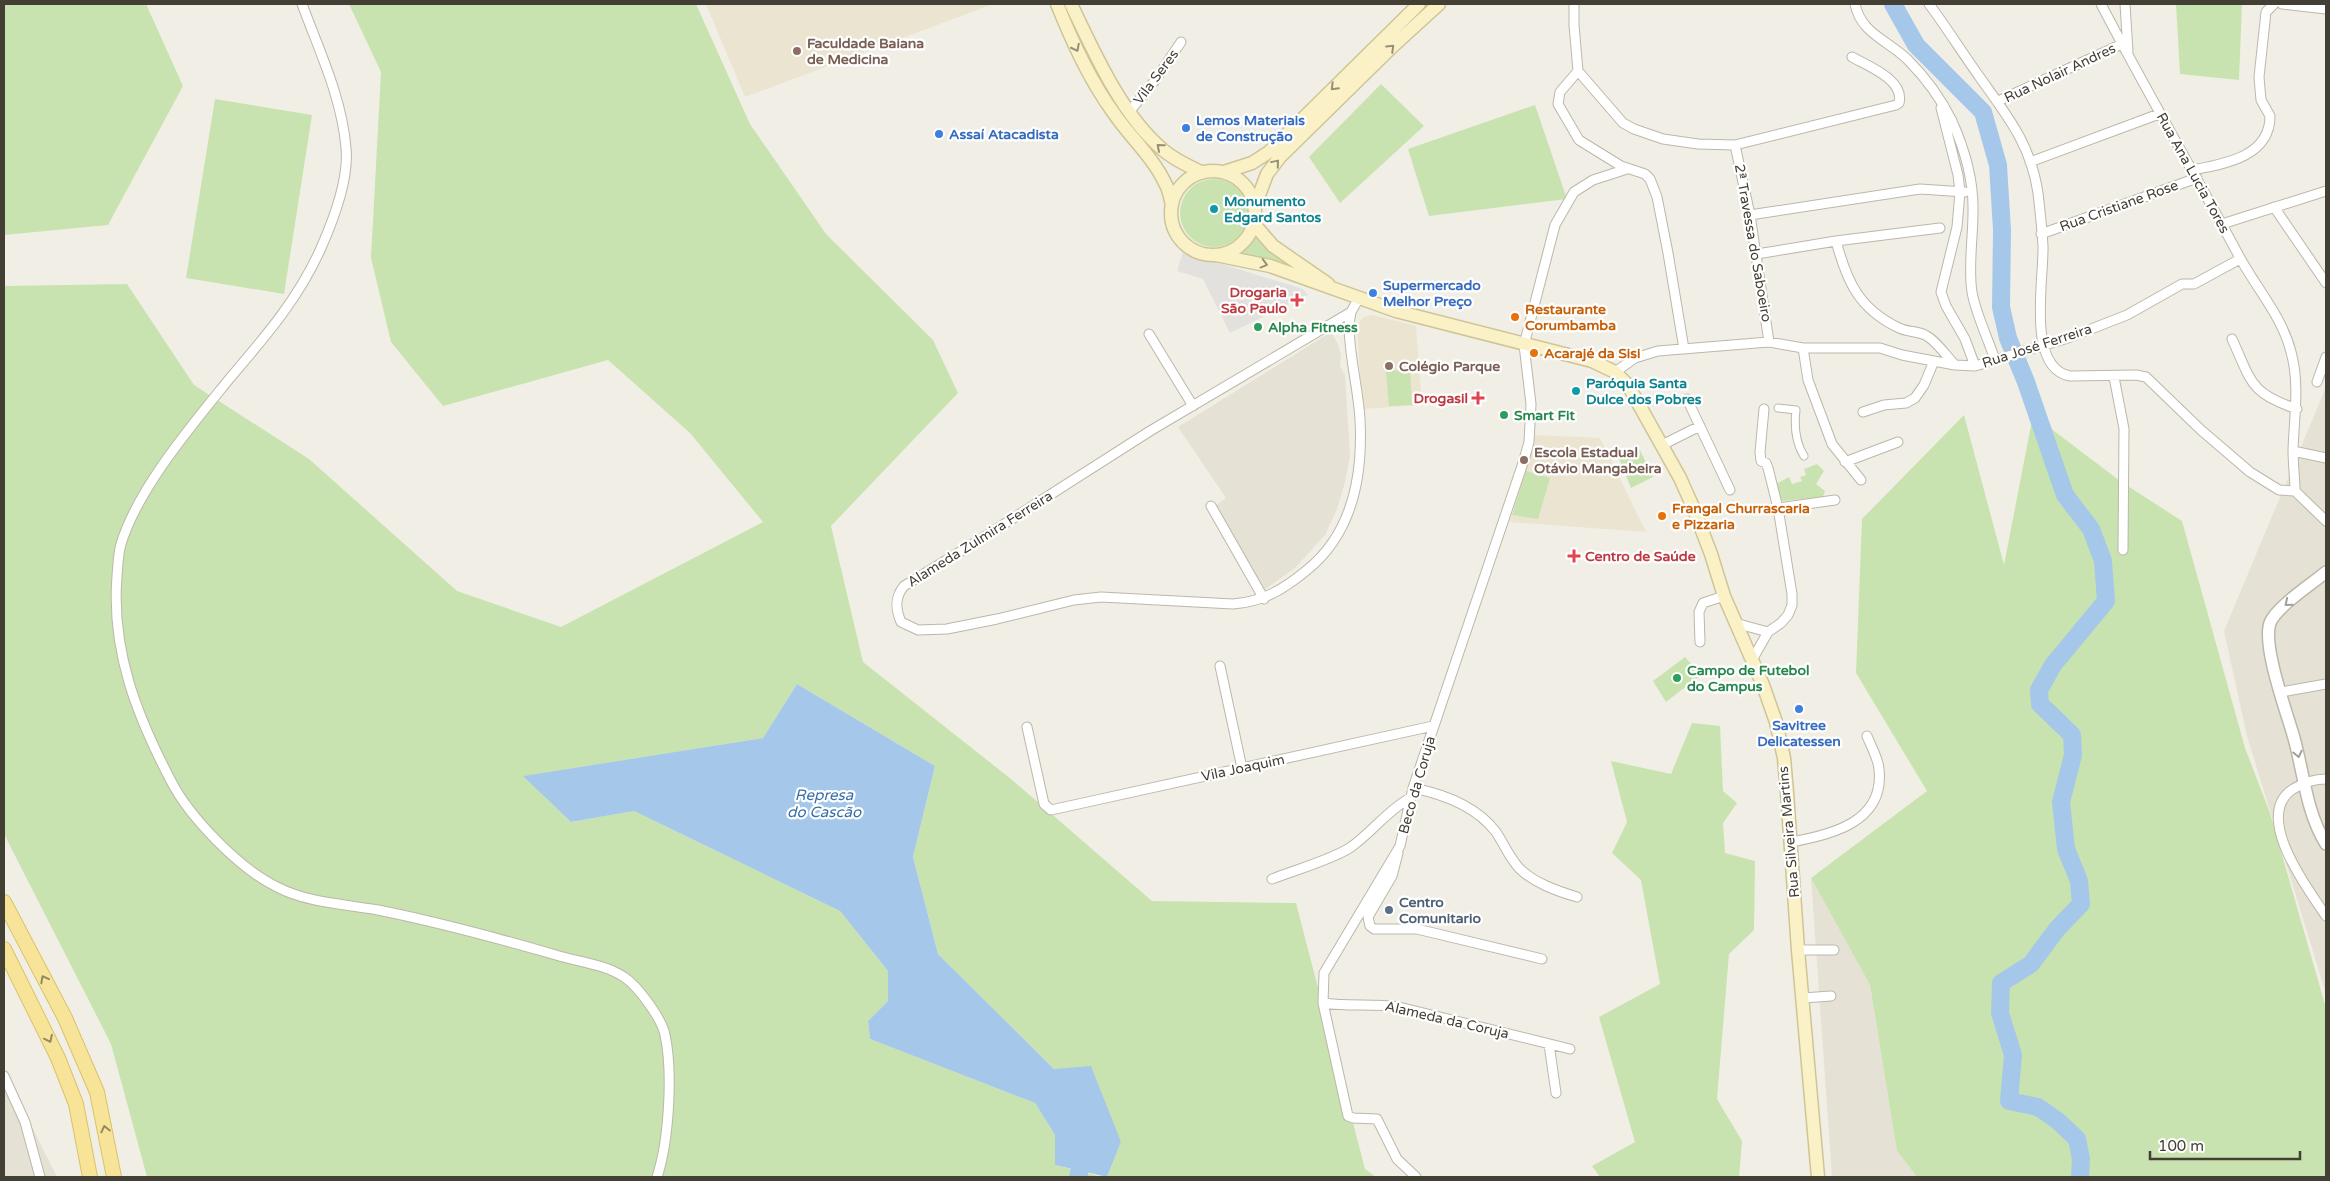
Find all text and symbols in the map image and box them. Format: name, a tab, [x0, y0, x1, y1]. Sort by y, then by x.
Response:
place label: Faculdade Baiana de Medicina	[807, 35, 924, 68]
street label: Rua Nolair Andres	[2002, 40, 2119, 106]
one-way arrow	[1070, 43, 1080, 52]
marker: Faculdade Baiana de Medicina	[791, 45, 803, 57]
one-way arrow	[1385, 45, 1394, 54]
street label: Vila Seres	[1130, 46, 1182, 108]
one-way arrow	[1331, 81, 1340, 90]
street label: Rua Ana Lucia Tores	[2153, 110, 2233, 237]
place label: Lemos Materiais de Construção	[1196, 112, 1305, 145]
marker: Lemos Materiais de Construção	[1180, 122, 1192, 134]
place label: Assaí Atacadista	[949, 126, 1059, 143]
marker: Assaí Atacadista	[933, 128, 945, 140]
one-way arrow	[1157, 144, 1166, 152]
one-way arrow	[1271, 159, 1280, 168]
street label: 2ª Travessa do Saboeiro	[1731, 163, 1775, 323]
street label: Rua Cristiane Rose	[2057, 177, 2181, 235]
place label: Monumento Edgard Santos	[1224, 193, 1322, 226]
marker: Monumento Edgard Santos	[1208, 203, 1220, 215]
one-way arrow	[1260, 259, 1268, 269]
place label: Supermercado Melhor Preço	[1383, 277, 1481, 310]
place label: Drogaria São Paulo	[1221, 284, 1287, 317]
marker: Supermercado Melhor Preço	[1367, 287, 1379, 299]
marker: Drogaria São Paulo	[1291, 294, 1303, 306]
place label: Restaurante Corumbamba	[1525, 301, 1616, 334]
marker: Restaurante Corumbamba	[1509, 311, 1521, 323]
place label: Alpha Fitness	[1268, 319, 1358, 336]
street label: Rua José Ferreira	[1980, 320, 2094, 372]
marker: Alpha Fitness	[1252, 321, 1264, 333]
place label: Acarajé da Sisi	[1544, 345, 1641, 362]
marker: Acarajé da Sisi	[1528, 347, 1540, 359]
place label: Colégio Parque	[1399, 358, 1500, 375]
marker: Colégio Parque	[1383, 360, 1395, 372]
place label: Paróquia Santa Dulce dos Pobres	[1586, 375, 1702, 408]
marker: Paróquia Santa Dulce dos Pobres	[1570, 385, 1582, 397]
place label: Drogasil	[1414, 390, 1468, 407]
marker: Drogasil	[1472, 392, 1484, 404]
place label: Smart Fit	[1514, 407, 1575, 424]
marker: Smart Fit	[1498, 409, 1510, 421]
place label: Escola Estadual Otávio Mangabeira	[1534, 444, 1662, 477]
marker: Escola Estadual Otávio Mangabeira	[1518, 454, 1530, 466]
street label: Alameda Zulmira Ferreira	[904, 487, 1056, 591]
place label: Frangal Churrascaria e Pizzaria	[1672, 500, 1810, 533]
marker: Frangal Churrascaria e Pizzaria	[1656, 510, 1668, 522]
place label: Centro de Saúde	[1585, 548, 1696, 565]
marker: Centro de Saúde	[1567, 549, 1581, 563]
one-way arrow	[2285, 597, 2294, 606]
place label: Campo de Futebol do Campus	[1687, 662, 1809, 695]
marker: Campo de Futebol do Campus	[1671, 672, 1683, 684]
marker: Savitree Delicatessen	[1793, 703, 1805, 715]
place label: Savitree Delicatessen	[1757, 717, 1841, 750]
street label: Beco da Coruja	[1395, 734, 1439, 836]
one-way arrow	[2292, 750, 2303, 759]
street label: Vila Joaquim	[1200, 751, 1286, 785]
street label: Rua Silveira Martins	[1775, 765, 1803, 898]
water label: Represa do Cascão	[787, 786, 862, 821]
place label: Centro Comunitario	[1399, 894, 1481, 927]
marker: Centro Comunitario	[1383, 904, 1395, 916]
one-way arrow	[41, 976, 51, 985]
street label: Alameda da Coruja	[1383, 997, 1511, 1043]
one-way arrow	[43, 1034, 53, 1043]
one-way arrow	[100, 1125, 111, 1134]
scale bar	[2150, 1128, 2300, 1160]
text: 100 m	[2158, 1137, 2204, 1155]

